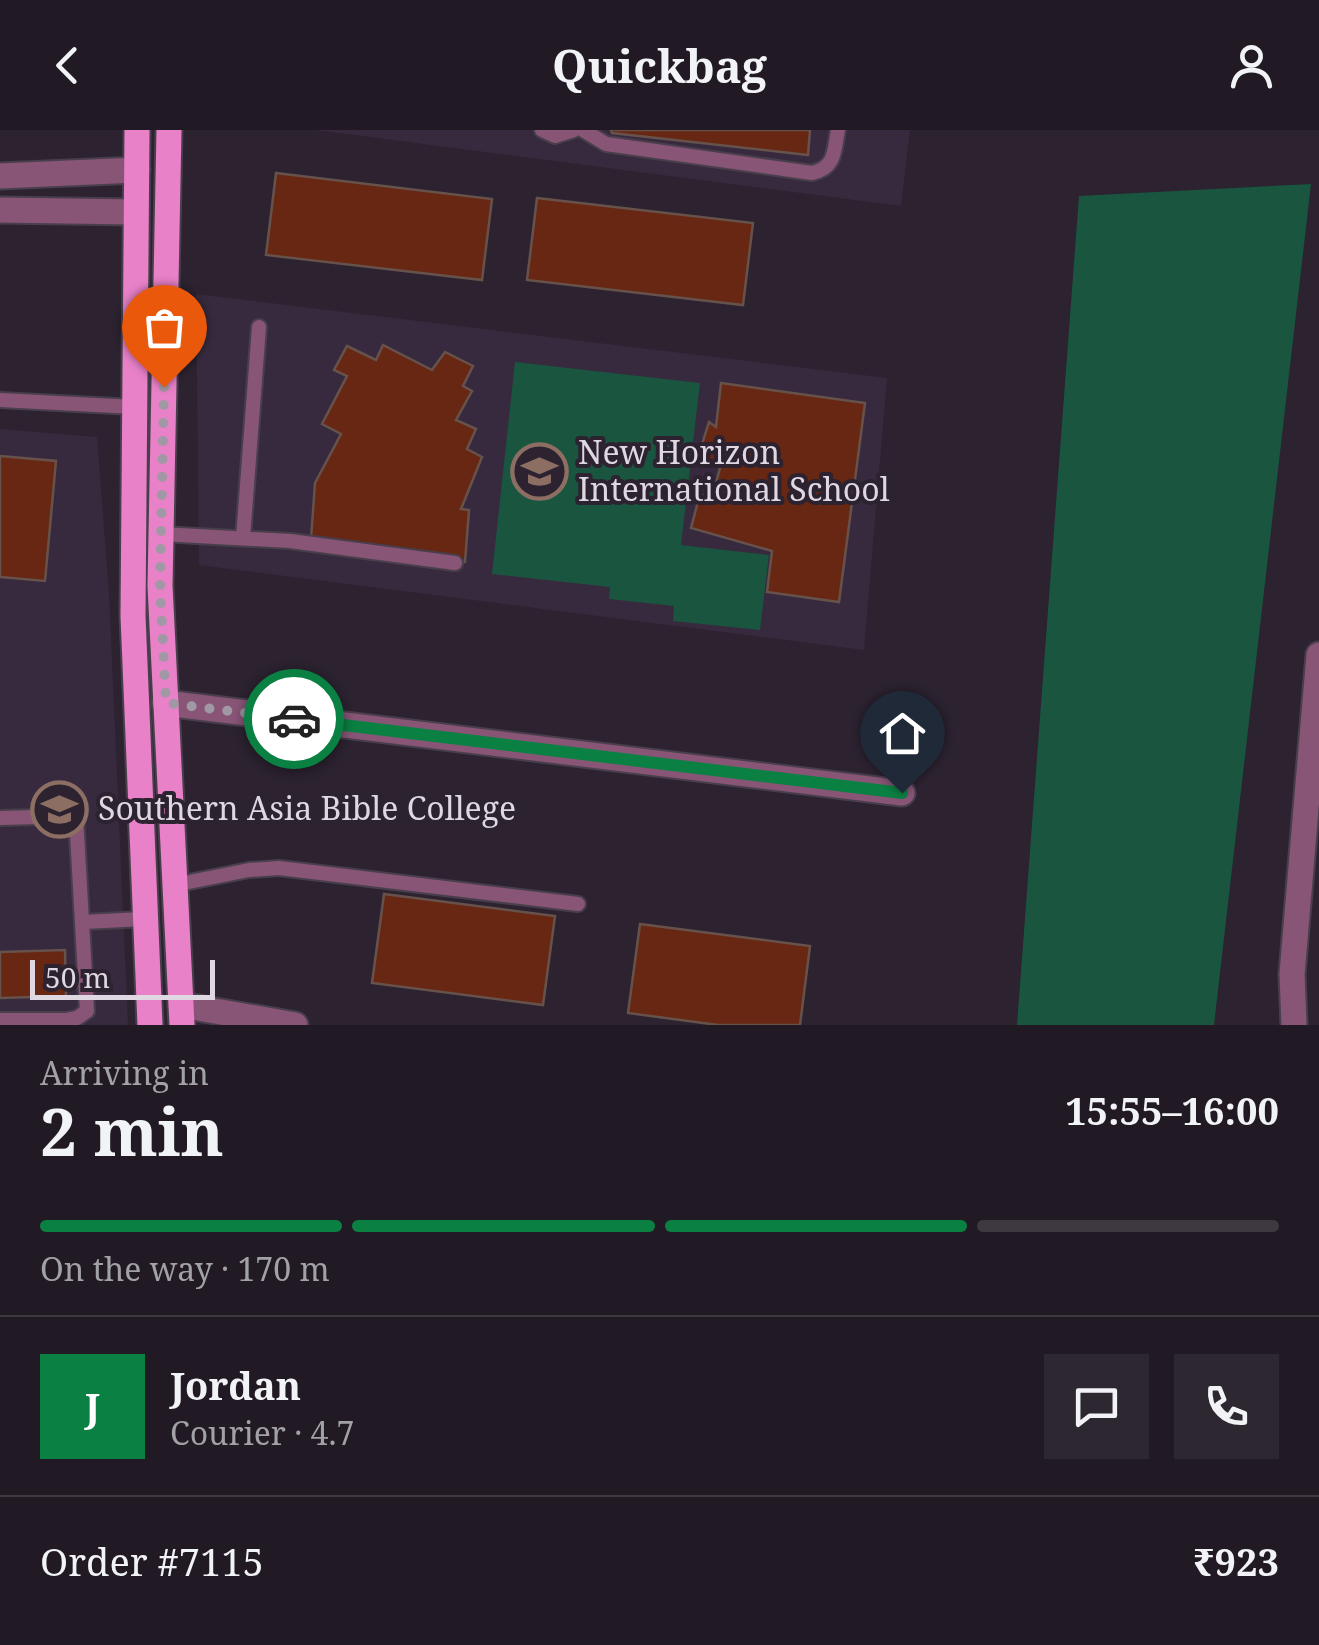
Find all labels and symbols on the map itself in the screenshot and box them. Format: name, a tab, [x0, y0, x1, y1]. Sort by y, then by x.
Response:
pin	[122, 285, 207, 388]
place label: New Horizon International School	[578, 430, 890, 510]
school or university icon: New Horizon International School	[509, 441, 569, 501]
courier	[244, 669, 344, 769]
pin	[860, 691, 945, 794]
school or university icon: Southern Asia Bible College	[29, 779, 89, 839]
place label: Southern Asia Bible College	[98, 786, 516, 829]
scale bar	[30, 955, 215, 1000]

